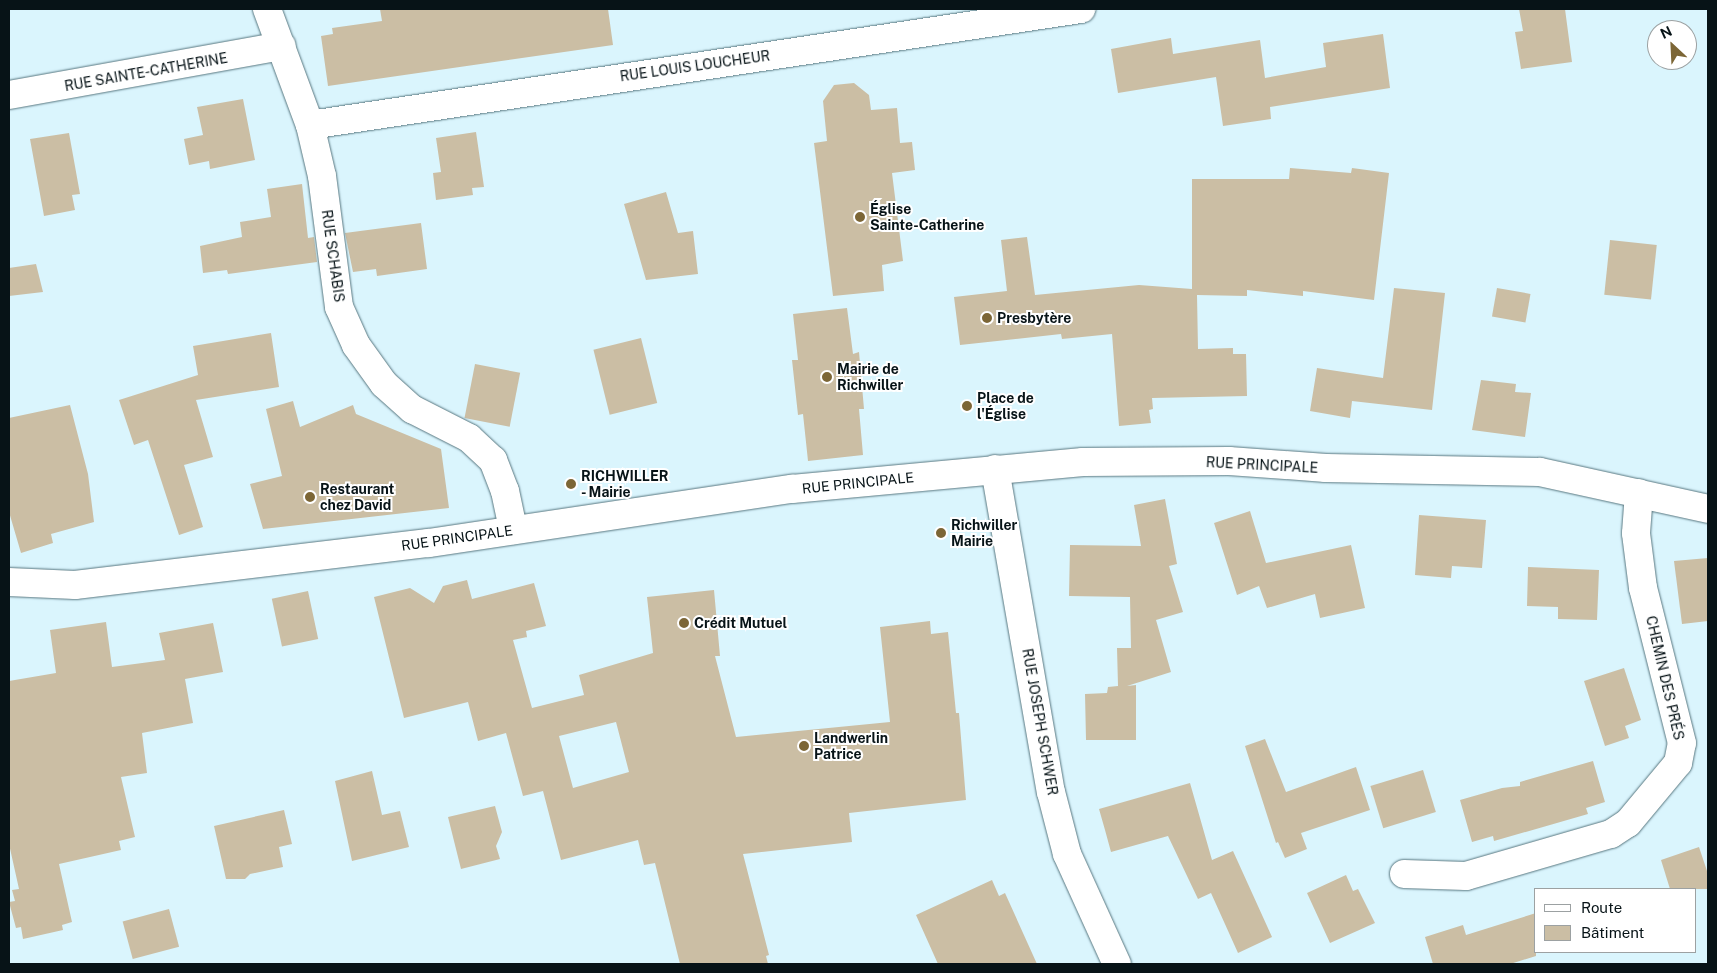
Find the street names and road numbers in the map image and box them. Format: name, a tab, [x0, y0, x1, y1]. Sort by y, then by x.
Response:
street label: RUE LOUIS LOUCHEUR	[619, 47, 771, 85]
street label: RUE SAINTE-CATHERINE	[63, 49, 229, 95]
street label: RUE SCHABIS	[318, 209, 348, 303]
street label: RUE PRINCIPALE	[1205, 454, 1319, 476]
street label: RUE PRINCIPALE	[801, 469, 915, 497]
street label: RUE PRINCIPALE	[400, 522, 514, 554]
street label: CHEMIN DES PRÉS	[1643, 614, 1687, 742]
street label: RUE JOSEPH SCHWER	[1019, 647, 1061, 797]

